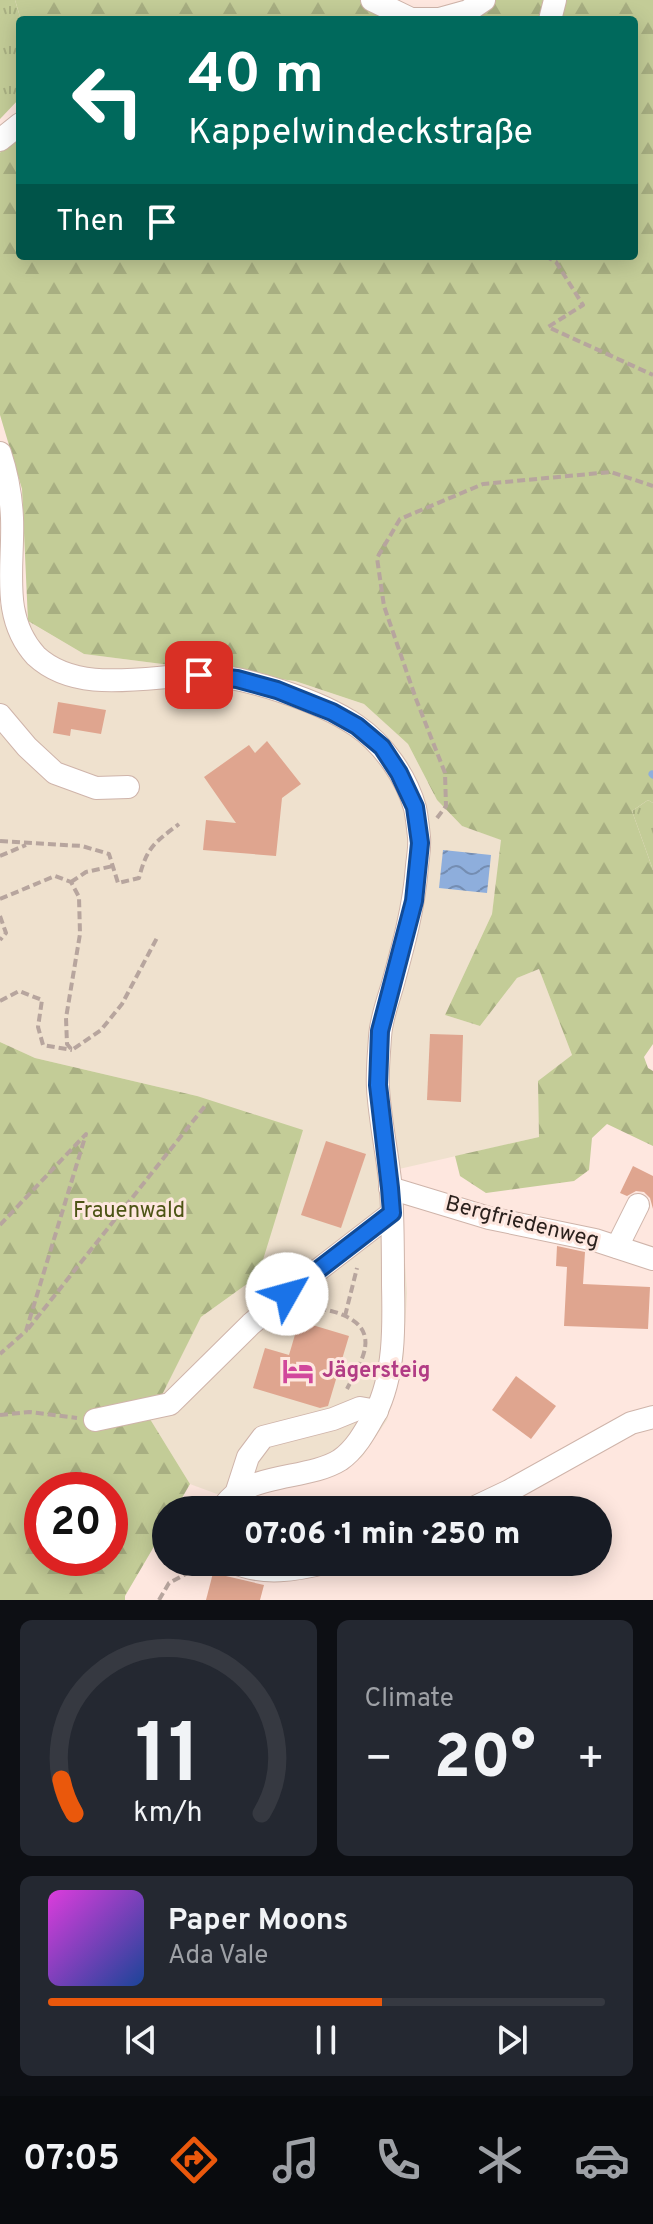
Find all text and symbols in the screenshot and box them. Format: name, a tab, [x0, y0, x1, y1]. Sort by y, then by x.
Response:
text: 40 m	[188, 42, 324, 112]
icon: left	[56, 48, 160, 152]
text: Kappelwindeckstraße	[188, 111, 533, 157]
icon: arrive	[140, 200, 184, 244]
text: Then	[56, 204, 124, 241]
pin	[165, 641, 233, 709]
icon: arrive	[177, 653, 221, 697]
street label: Bergfriedenweg	[442, 1191, 602, 1255]
park label: Frauenwald	[73, 1198, 185, 1225]
position arrow	[245, 1252, 329, 1336]
hotel icon: Jägersteig	[281, 1354, 315, 1388]
place label: Jägersteig	[322, 1358, 431, 1385]
speed limit sign: 20	[24, 1472, 128, 1576]
text: 07:06 · 1 min · 250 m	[244, 1517, 520, 1554]
text: Climate	[365, 1683, 454, 1716]
text: 11	[135, 1707, 202, 1812]
text: 20°	[434, 1723, 536, 1799]
text: −	[365, 1733, 393, 1789]
text: +	[577, 1733, 605, 1789]
text: km/h	[134, 1796, 203, 1832]
text: Paper Moons	[168, 1903, 348, 1940]
text: Ada Vale	[168, 1940, 268, 1973]
icon: previous	[119, 2018, 163, 2062]
icon: pause	[304, 2018, 348, 2062]
icon: next	[490, 2018, 534, 2062]
icon: directions	[166, 2132, 222, 2188]
icon: music	[268, 2132, 324, 2188]
icon: phone	[370, 2132, 426, 2188]
icon: climate	[472, 2132, 528, 2188]
icon: car	[574, 2132, 630, 2188]
text: 07:05	[23, 2137, 120, 2183]

